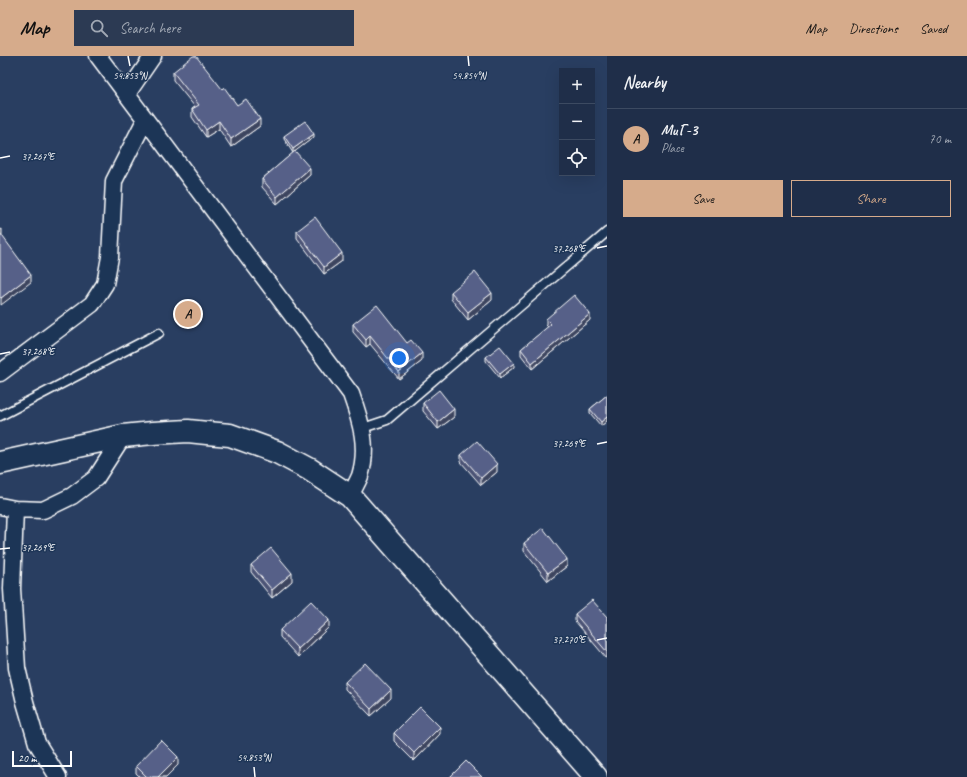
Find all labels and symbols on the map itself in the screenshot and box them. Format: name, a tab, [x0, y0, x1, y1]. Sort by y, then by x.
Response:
text: 54.853°N	[113, 69, 149, 82]
text: 54.854°N	[452, 69, 488, 82]
text: 37.267°E	[22, 150, 56, 163]
text: 37.268°E	[553, 242, 587, 255]
pin: A	[175, 299, 201, 329]
text: 37.268°E	[22, 345, 56, 358]
your location	[389, 348, 409, 368]
text: 37.269°E	[553, 437, 587, 450]
text: 37.269°E	[22, 541, 56, 554]
text: 37.270°E	[553, 633, 587, 646]
scale bar	[12, 749, 72, 768]
text: 54.853°N	[237, 751, 273, 764]

